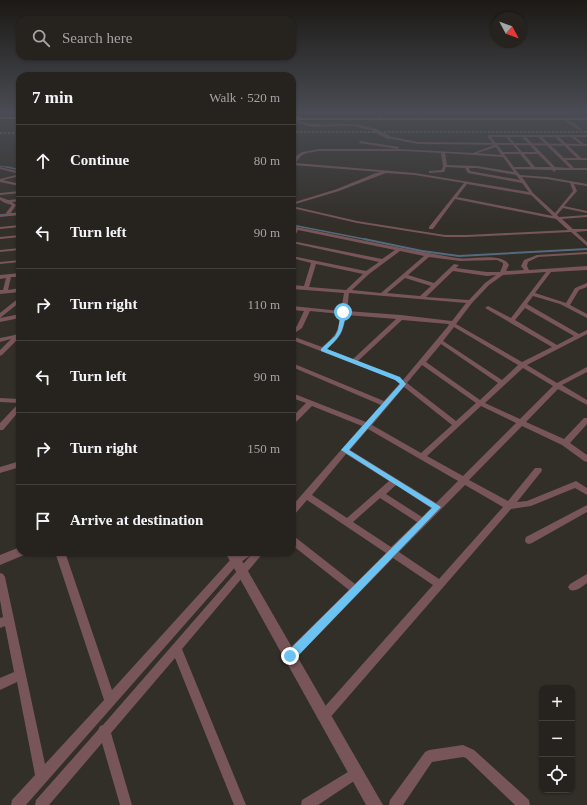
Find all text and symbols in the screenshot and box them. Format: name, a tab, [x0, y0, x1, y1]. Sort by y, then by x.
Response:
north arrow	[491, 12, 527, 48]
search box	[16, 16, 296, 60]
icon: search	[30, 27, 52, 49]
text: Search here	[62, 30, 132, 46]
text: 7 min	[32, 88, 73, 107]
text: Walk · 520 m	[209, 90, 280, 105]
icon: ahead	[32, 150, 54, 172]
text: Continue	[70, 152, 129, 168]
text: 80 m	[254, 153, 280, 168]
icon: left	[32, 222, 54, 244]
text: Turn left	[70, 224, 127, 240]
text: 90 m	[254, 225, 280, 240]
icon: right	[32, 294, 54, 316]
text: Turn right	[70, 296, 137, 312]
text: 110 m	[248, 297, 280, 312]
route start	[334, 303, 352, 321]
icon: left	[32, 366, 54, 388]
text: Turn left	[70, 368, 127, 384]
text: 90 m	[254, 369, 280, 384]
icon: right	[32, 438, 54, 460]
text: Turn right	[70, 440, 137, 456]
text: 150 m	[247, 441, 280, 456]
icon: arrive	[32, 510, 54, 532]
text: Arrive at destination	[70, 512, 203, 528]
route end	[281, 647, 299, 665]
map controls	[539, 685, 575, 793]
button: +	[539, 685, 575, 721]
button: −	[539, 721, 575, 757]
button: locate	[539, 757, 575, 793]

